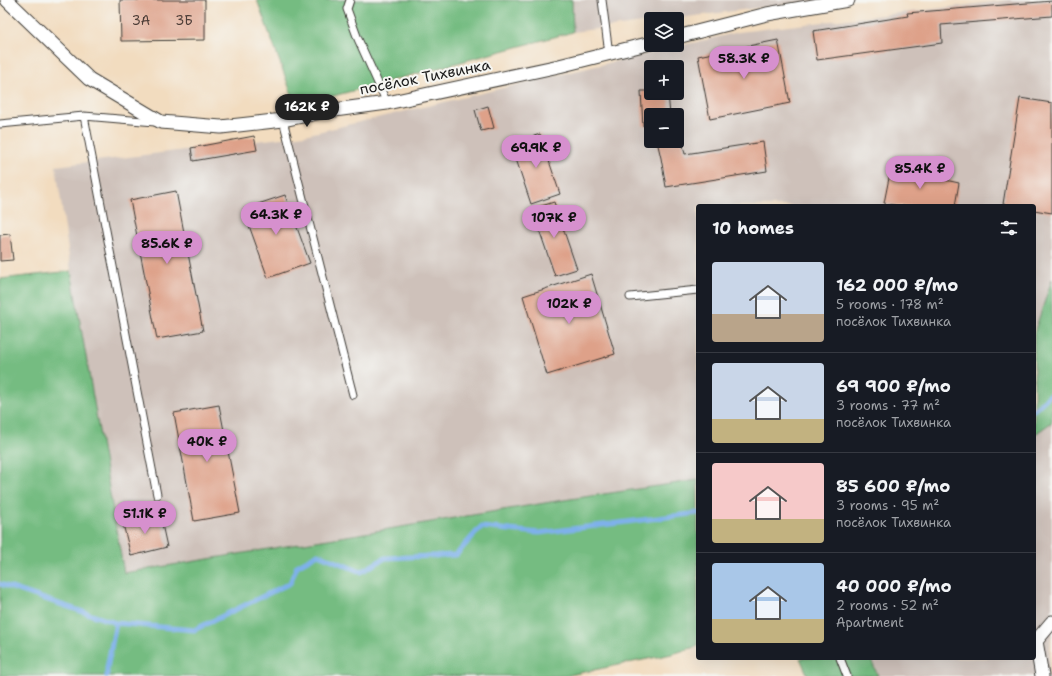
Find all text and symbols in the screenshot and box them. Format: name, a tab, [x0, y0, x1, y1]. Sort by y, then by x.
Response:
house number: 3А	[132, 12, 150, 29]
house number: 3Б	[175, 12, 193, 29]
map controls	[644, 12, 684, 148]
button: layers	[644, 12, 684, 52]
pin: 58.3K ₽	[707, 46, 781, 80]
text: 58.3K ₽	[718, 50, 770, 67]
street label: посёлок Тихвинка	[358, 54, 493, 99]
button: +	[644, 60, 684, 100]
pin: 162K ₽	[274, 94, 340, 128]
text: 162K ₽	[284, 98, 330, 115]
button: −	[644, 108, 684, 148]
pin: 69.9K ₽	[499, 135, 573, 169]
text: 69.9K ₽	[510, 139, 562, 156]
pin: 85.4K ₽	[883, 156, 957, 190]
text: 85.4K ₽	[894, 160, 946, 177]
pin: 64.3K ₽	[239, 202, 313, 236]
pin: 107K ₽	[521, 205, 587, 239]
text: 64.3K ₽	[250, 206, 302, 223]
text: 107K ₽	[531, 209, 577, 226]
text: 10 homes	[712, 217, 794, 239]
icon: filters	[998, 217, 1020, 239]
pin: 85.6K ₽	[130, 231, 204, 265]
text: 85.6K ₽	[141, 235, 193, 252]
text: 162 000 ₽/mo	[836, 274, 958, 296]
icon: home	[744, 278, 792, 326]
pin: 102K ₽	[536, 291, 602, 325]
text: 102K ₽	[546, 295, 592, 312]
text: 5 rooms · 178 m²	[836, 296, 944, 313]
text: посёлок Тихвинка	[836, 313, 951, 330]
text: 69 900 ₽/mo	[836, 375, 951, 397]
icon: home	[744, 379, 792, 427]
text: 3 rooms · 77 m²	[836, 397, 940, 414]
text: посёлок Тихвинка	[836, 414, 951, 431]
pin: 40K ₽	[179, 429, 235, 463]
text: 40K ₽	[187, 433, 227, 450]
text: 85 600 ₽/mo	[836, 475, 950, 497]
icon: home	[744, 479, 792, 527]
text: 3 rooms · 95 m²	[836, 497, 939, 514]
pin: 51.1K ₽	[108, 501, 182, 535]
text: 51.1K ₽	[123, 505, 167, 522]
text: посёлок Тихвинка	[836, 514, 951, 531]
text: 40 000 ₽/mo	[836, 575, 952, 597]
icon: home	[744, 579, 792, 627]
text: 2 rooms · 52 m²	[836, 597, 939, 614]
text: Apartment	[836, 614, 904, 631]

